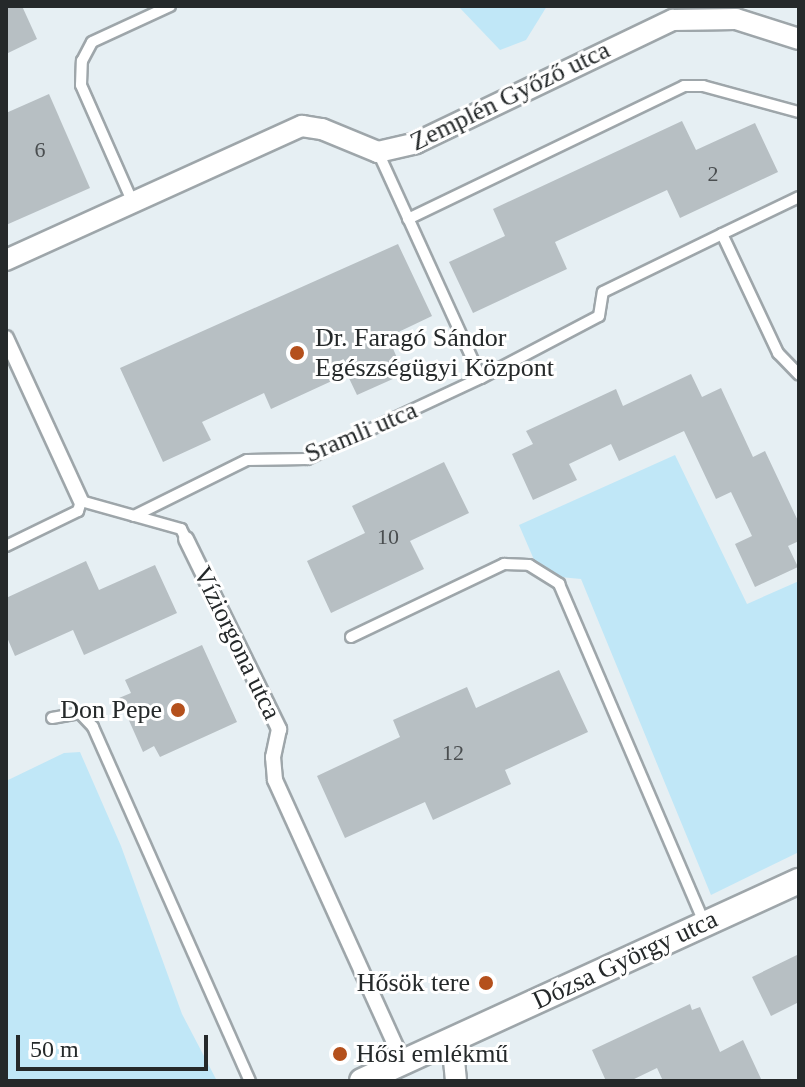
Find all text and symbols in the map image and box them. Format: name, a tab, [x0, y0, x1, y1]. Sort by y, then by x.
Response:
street label: Zemplén Győző utca	[405, 34, 615, 158]
house number: 6	[34, 137, 46, 163]
house number: 2	[708, 161, 718, 187]
place label: Dr. Faragó Sándor Egészségügyi Központ	[315, 322, 554, 384]
marker: Dr. Faragó Sándor Egészségügyi Központ	[286, 342, 308, 364]
street label: Sramli utca	[300, 394, 422, 470]
house number: 10	[377, 524, 399, 550]
street label: Víziorgona utca	[187, 561, 287, 725]
place label: Don Pepe	[60, 694, 162, 726]
marker: Don Pepe	[169, 701, 187, 719]
house number: 12	[442, 740, 464, 766]
street label: Dózsa György utca	[528, 904, 722, 1016]
place label: Hősök tere	[357, 967, 470, 999]
marker: Hősök tere	[477, 974, 495, 992]
scale bar	[20, 1019, 212, 1069]
text: 50 m	[30, 1036, 79, 1062]
place label: Hősi emlékmű	[356, 1038, 508, 1070]
marker: Hősi emlékmű	[331, 1045, 349, 1063]

